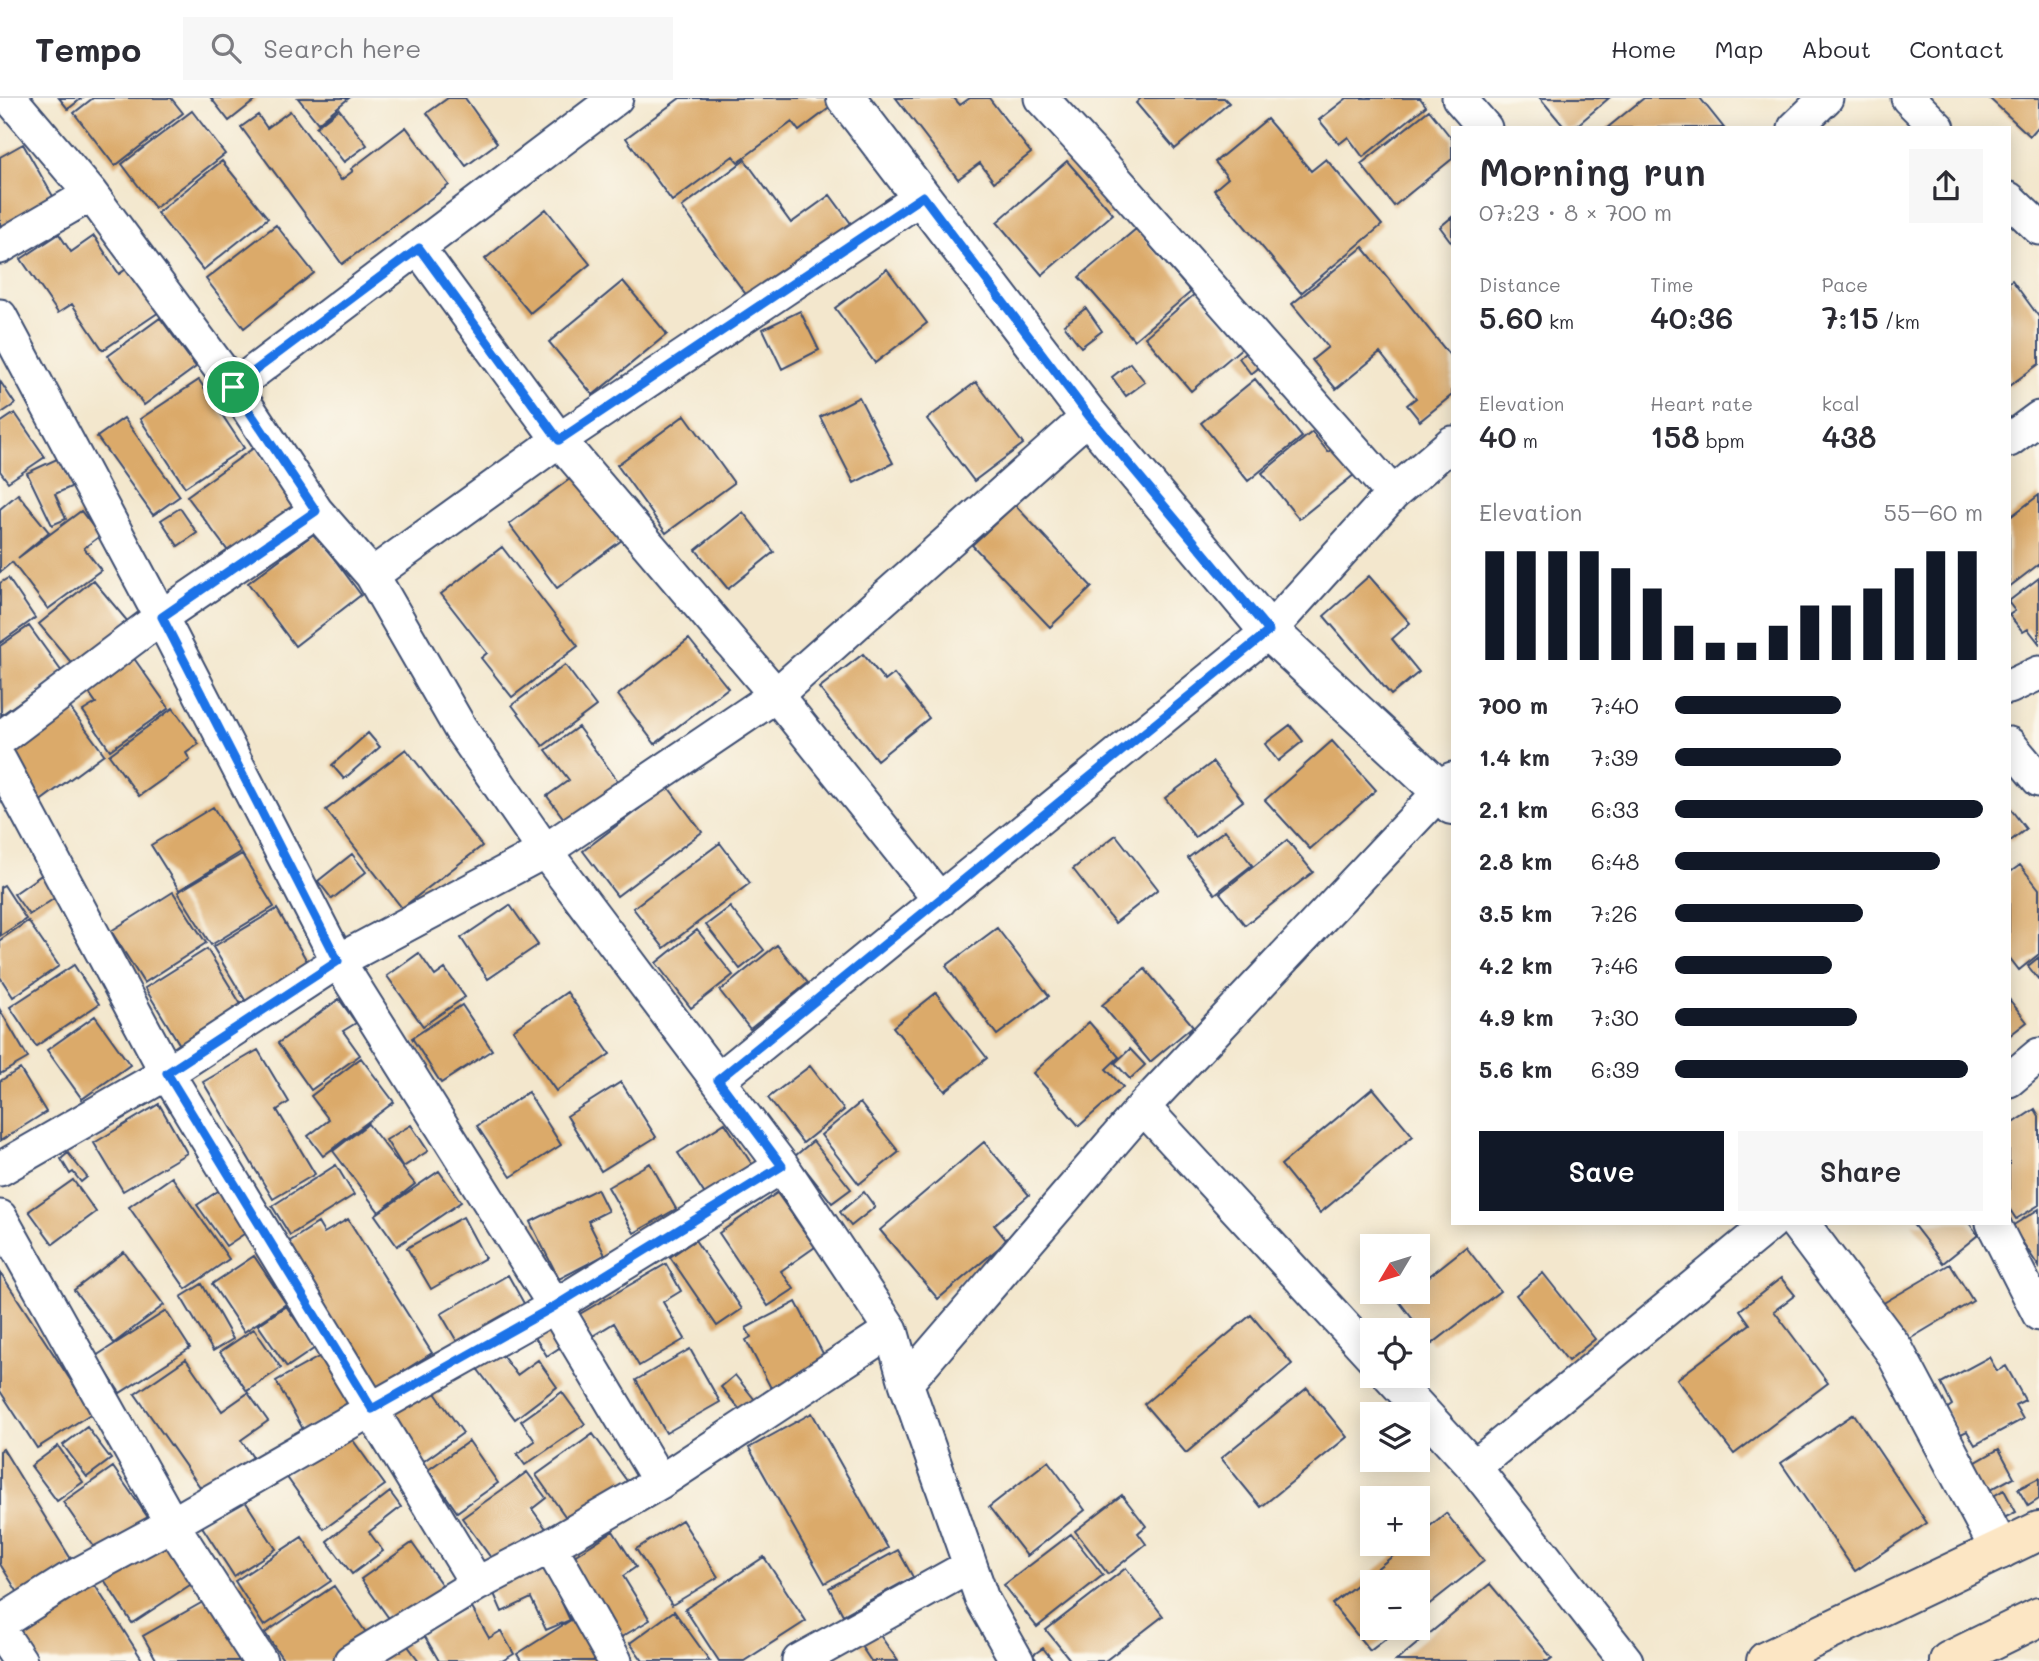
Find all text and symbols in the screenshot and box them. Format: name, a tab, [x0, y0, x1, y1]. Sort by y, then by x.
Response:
search box	[183, 17, 673, 80]
text: Tempo	[35, 27, 141, 70]
icon: search	[207, 29, 245, 67]
text: Search here	[263, 31, 421, 65]
text: Home	[1611, 33, 1676, 64]
text: Map	[1714, 33, 1763, 64]
text: About	[1801, 33, 1871, 64]
text: Contact	[1909, 33, 2004, 64]
text: Morning run	[1479, 146, 1706, 196]
button: share	[1909, 149, 1983, 223]
text: 07:23 · 8 × 700 m	[1479, 197, 1672, 227]
text: Distance	[1479, 272, 1561, 297]
text: Time	[1650, 272, 1694, 297]
text: Pace	[1822, 272, 1868, 297]
text: 5.60	[1479, 297, 1543, 337]
text: 40:36	[1650, 297, 1733, 337]
text: 7:15	[1822, 297, 1879, 337]
text: km	[1543, 309, 1574, 334]
text: /km	[1879, 309, 1920, 334]
pin	[203, 357, 263, 417]
icon: arrive	[214, 368, 252, 406]
text: Elevation	[1479, 391, 1564, 416]
text: Heart rate	[1650, 391, 1753, 416]
text: kcal	[1822, 391, 1860, 416]
text: 40	[1479, 416, 1517, 456]
text: 158	[1650, 416, 1700, 456]
text: 438	[1822, 416, 1877, 456]
text: m	[1517, 428, 1538, 453]
text: bpm	[1700, 428, 1745, 453]
text: Elevation	[1479, 497, 1582, 527]
text: 55–60 m	[1884, 497, 1983, 527]
text: 700 m	[1479, 690, 1548, 720]
text: 7:40	[1591, 690, 1639, 720]
text: 1.4 km	[1479, 742, 1550, 772]
text: 7:39	[1591, 742, 1638, 772]
text: 2.1 km	[1479, 794, 1548, 824]
text: 6:33	[1591, 794, 1639, 824]
text: 2.8 km	[1479, 846, 1552, 876]
text: 6:48	[1591, 846, 1639, 876]
text: 3.5 km	[1479, 898, 1552, 928]
text: 7:26	[1591, 898, 1638, 928]
text: 4.2 km	[1479, 950, 1552, 980]
text: 7:46	[1591, 950, 1638, 980]
text: 4.9 km	[1479, 1002, 1553, 1032]
text: 7:30	[1591, 1002, 1639, 1032]
text: 5.6 km	[1479, 1054, 1552, 1084]
text: 6:39	[1591, 1054, 1639, 1084]
button: Save	[1479, 1131, 1724, 1211]
button: Share	[1738, 1131, 1983, 1211]
north arrow	[1360, 1234, 1430, 1304]
map controls	[1360, 1234, 1430, 1640]
button: locate	[1360, 1318, 1430, 1388]
button: layers	[1360, 1402, 1430, 1472]
button: +	[1360, 1486, 1430, 1556]
button: −	[1360, 1570, 1430, 1640]

